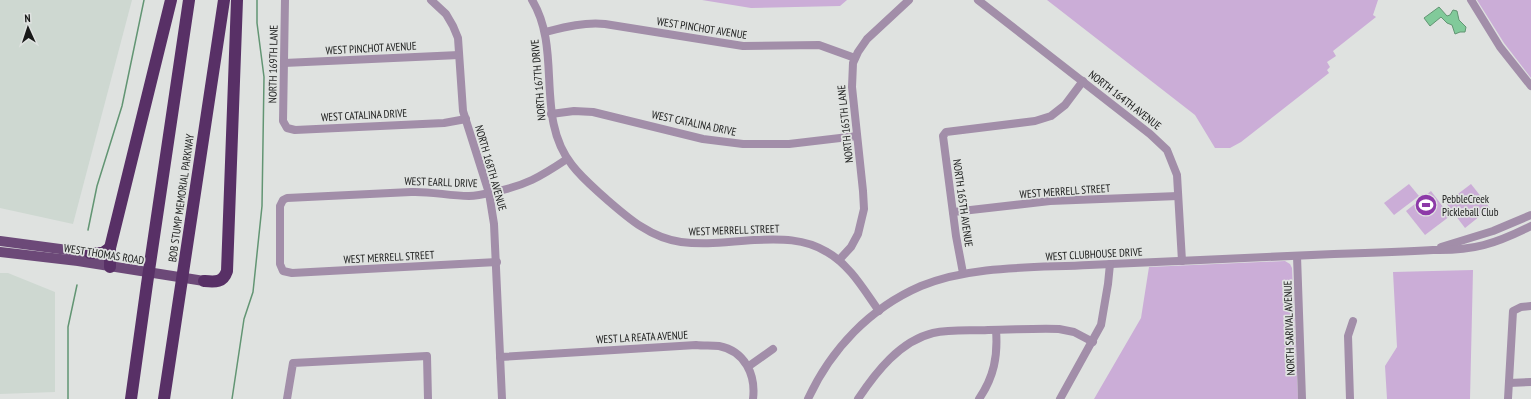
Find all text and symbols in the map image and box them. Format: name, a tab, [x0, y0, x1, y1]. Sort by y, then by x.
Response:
north arrow	[8, 8, 48, 48]
text: N	[24, 11, 31, 25]
street label: WEST PINCHOT AVENUE	[656, 14, 748, 42]
street label: NORTH 169TH LANE	[265, 24, 281, 103]
street label: WEST PINCHOT AVENUE	[325, 39, 417, 57]
street label: NORTH 167TH DRIVE	[527, 39, 549, 121]
street label: NORTH 164TH AVENUE	[1086, 67, 1164, 133]
street label: NORTH 165TH LANE	[834, 84, 856, 164]
street label: WEST CATALINA DRIVE	[321, 106, 408, 124]
street label: WEST CATALINA DRIVE	[650, 107, 738, 139]
street label: NORTH 168TH AVENUE	[472, 124, 510, 213]
street label: BOB STUMP MEMORIAL PARKWAY	[165, 133, 197, 263]
street label: NORTH 165TH AVENUE	[950, 158, 976, 248]
street label: WEST EARLL DRIVE	[404, 174, 478, 190]
street label: WEST MERRELL STREET	[1019, 181, 1111, 201]
sports icon: PebbleCreek Pickleball Club	[1413, 192, 1439, 218]
place label: PebbleCreek Pickleball Club	[1442, 192, 1499, 219]
street label: WEST MERRELL STREET	[688, 221, 780, 239]
street label: WEST THOMAS ROAD	[63, 241, 145, 267]
street label: WEST CLUBHOUSE DRIVE	[1045, 244, 1143, 264]
street label: WEST MERRELL STREET	[343, 248, 435, 266]
street label: NORTH SARIVAL AVENUE	[1280, 280, 1298, 376]
street label: WEST LA REATA AVENUE	[596, 328, 689, 346]

